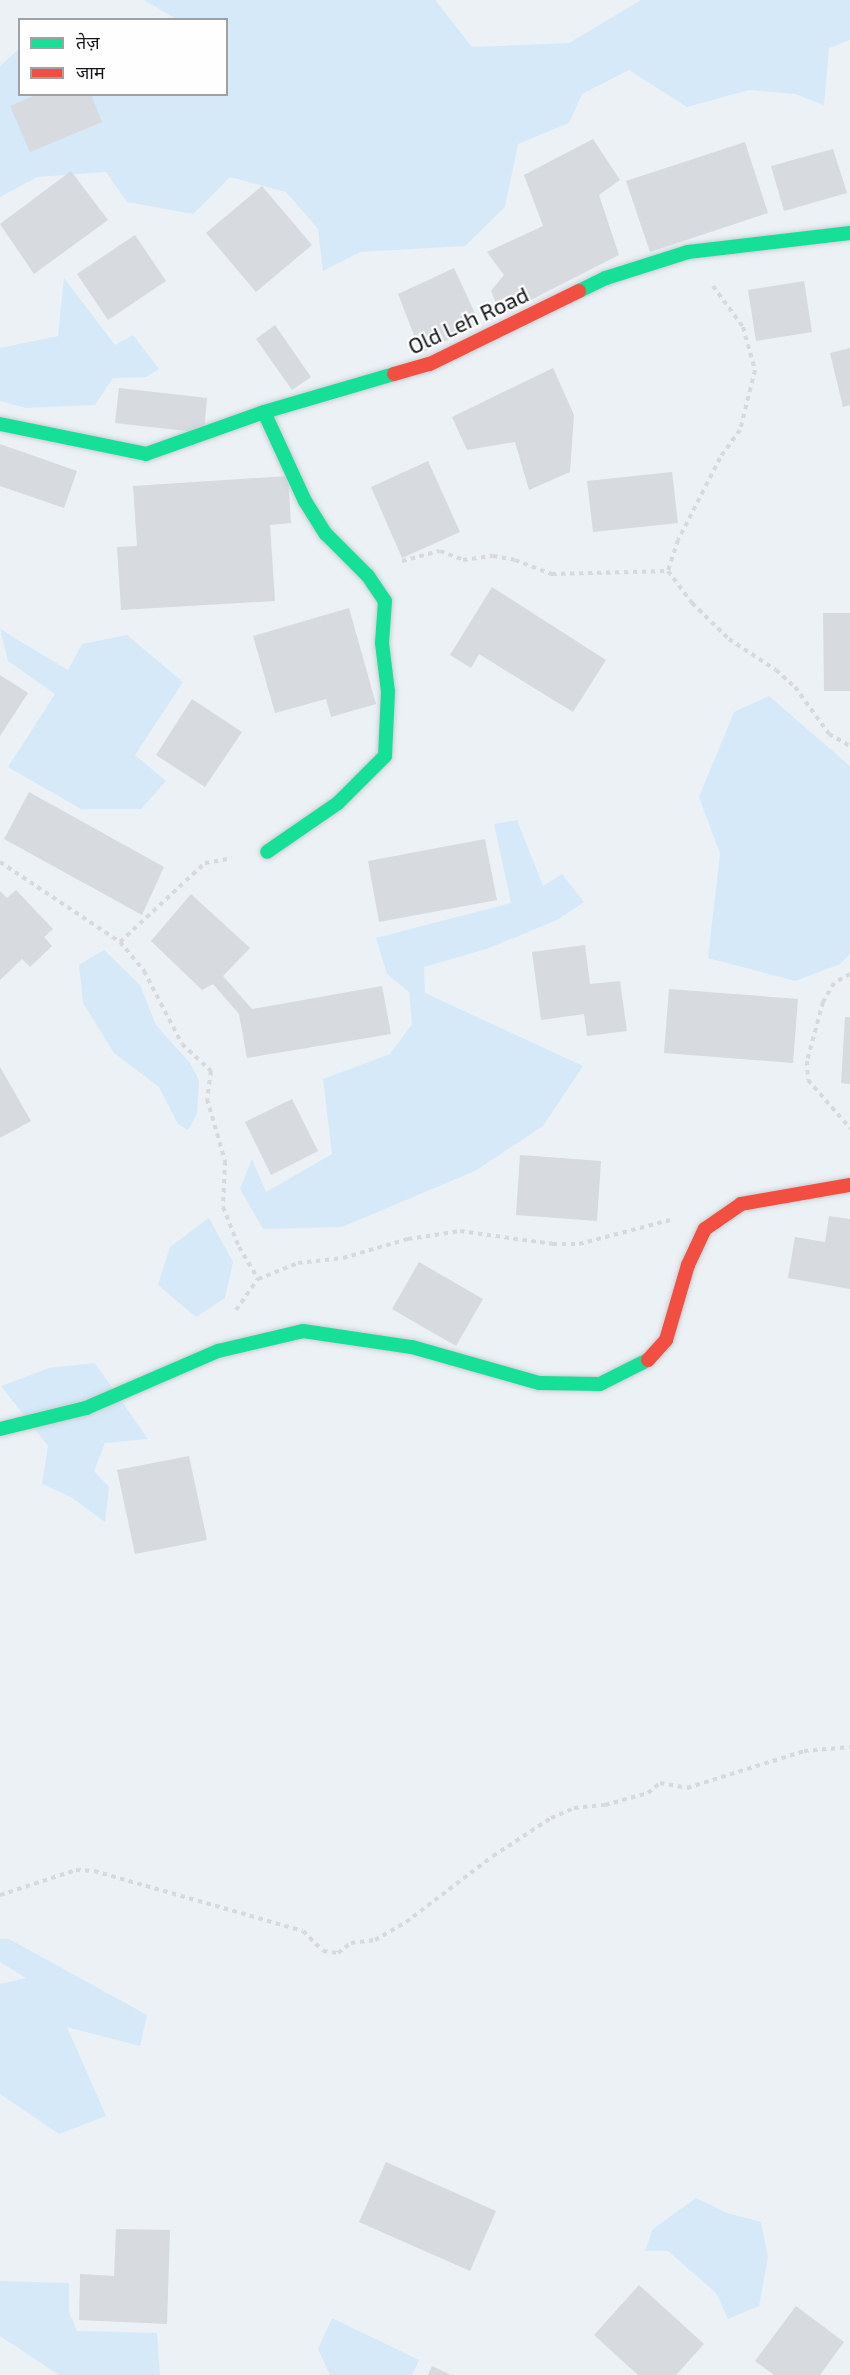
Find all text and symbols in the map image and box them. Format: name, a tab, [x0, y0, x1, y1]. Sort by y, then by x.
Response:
legend	[18, 18, 228, 96]
text: तेज़	[76, 31, 100, 53]
text: जाम	[76, 61, 105, 83]
street label: Old Leh Road	[403, 281, 533, 359]

